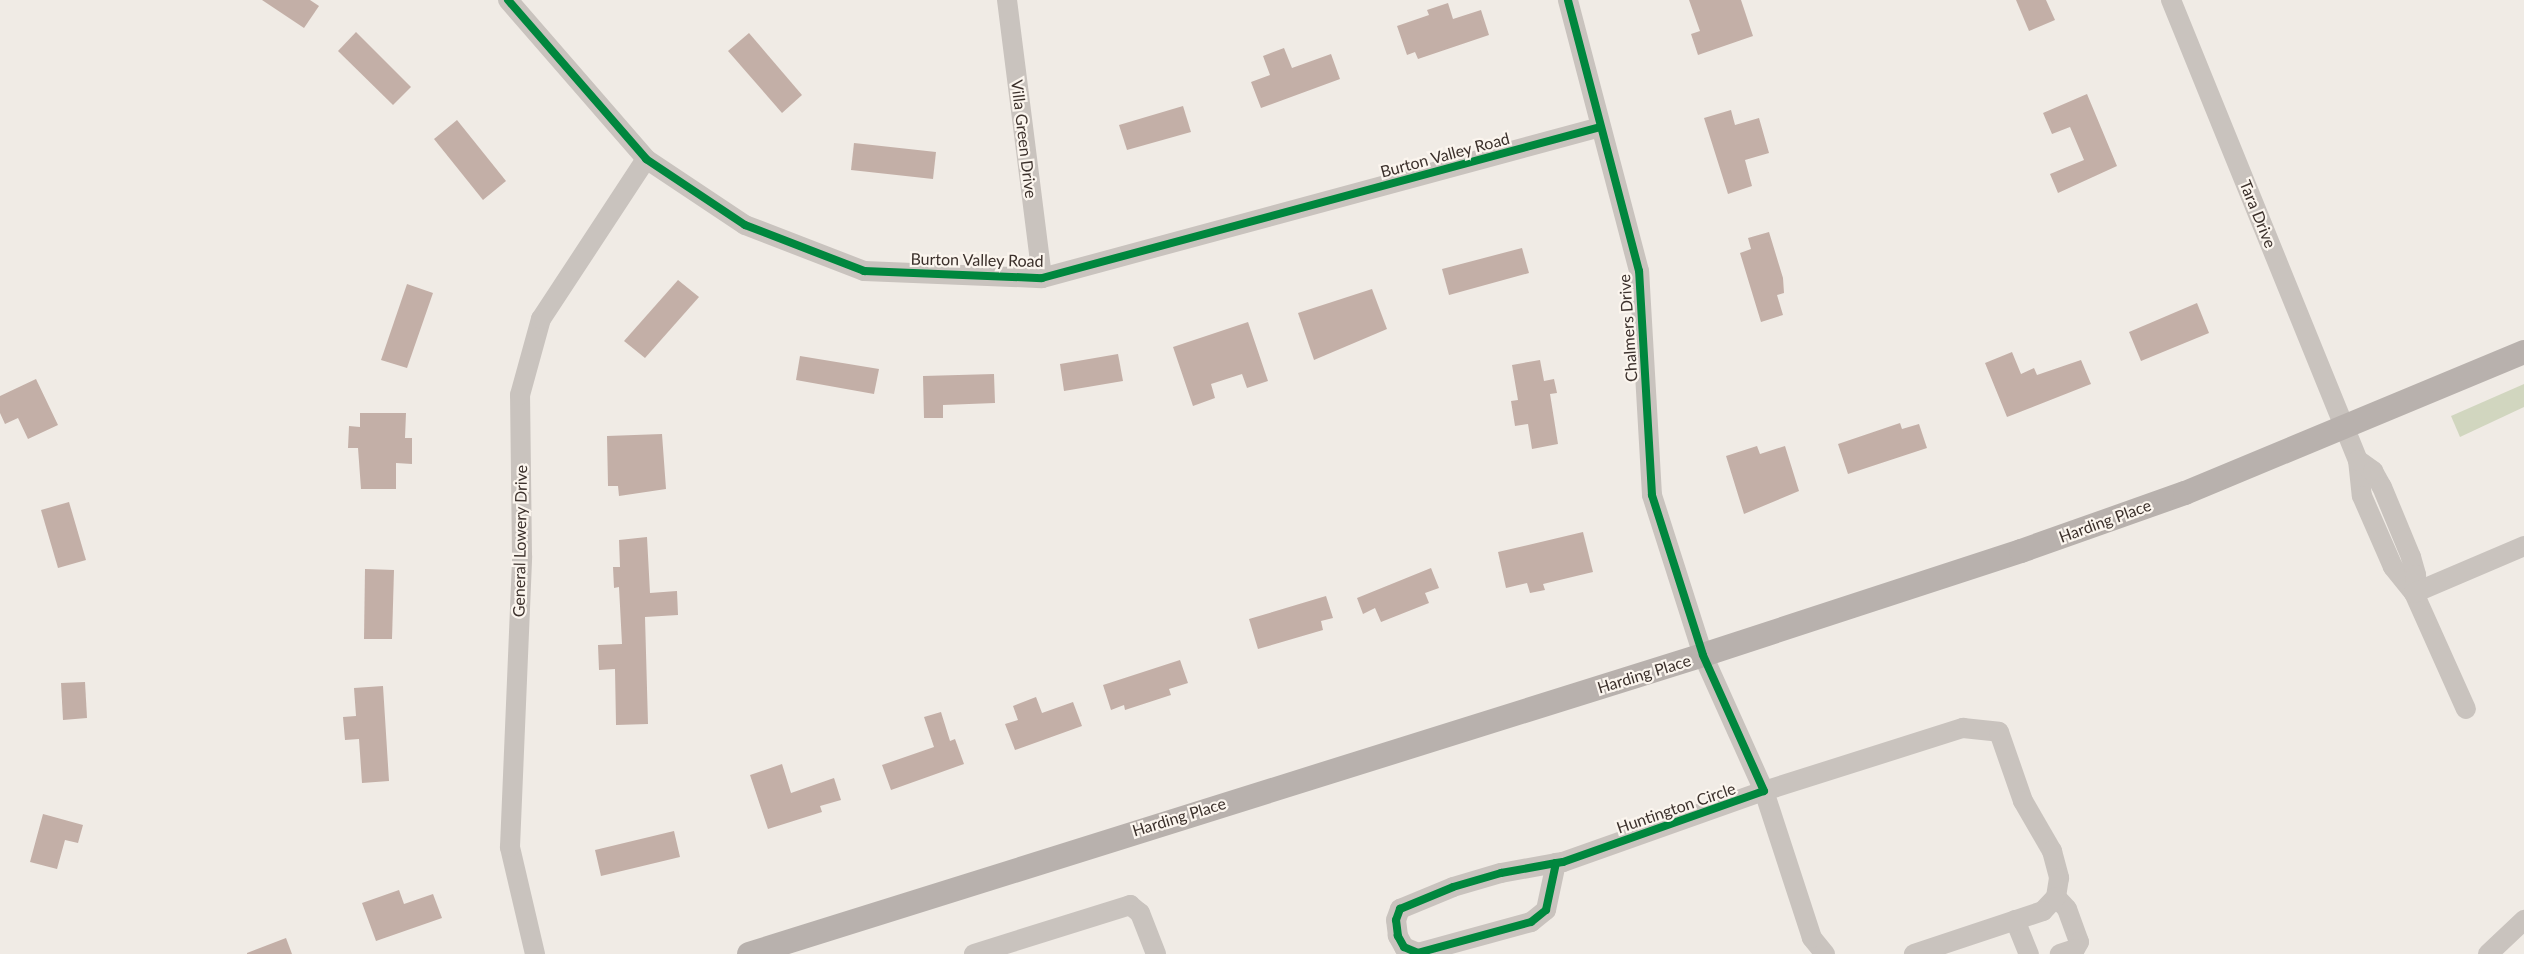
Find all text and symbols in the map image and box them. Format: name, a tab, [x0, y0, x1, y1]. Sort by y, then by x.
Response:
street label: Villa Green Drive	[1007, 79, 1041, 199]
street label: Burton Valley Road	[1378, 128, 1512, 182]
street label: Tara Drive	[2236, 177, 2280, 251]
street label: Burton Valley Road	[910, 249, 1044, 271]
street label: Chalmers Drive	[1615, 274, 1641, 382]
street label: General Lowery Drive	[509, 464, 531, 618]
street label: Harding Place	[2056, 495, 2154, 547]
street label: Harding Place	[1595, 651, 1693, 697]
street label: Huntington Circle	[1614, 779, 1738, 837]
street label: Harding Place	[1130, 794, 1228, 840]

